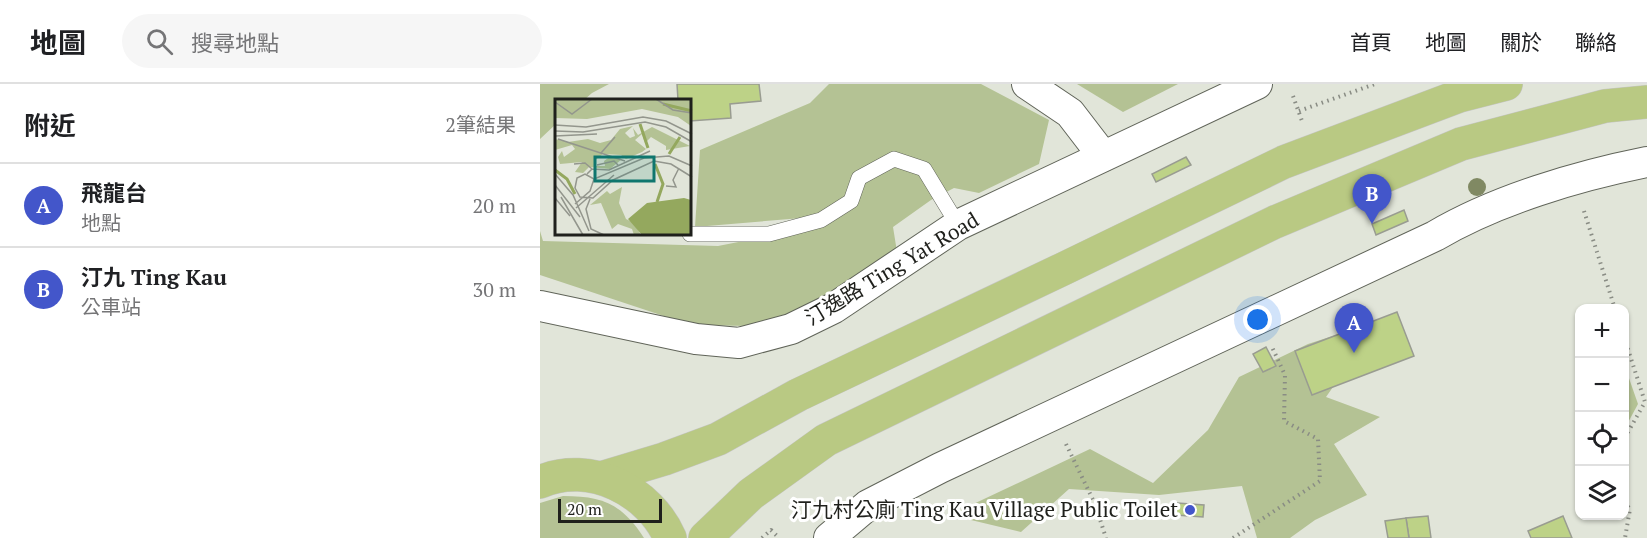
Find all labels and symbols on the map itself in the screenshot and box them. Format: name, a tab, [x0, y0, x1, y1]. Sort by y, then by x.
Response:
inset map	[555, 99, 692, 236]
pin: B	[1352, 174, 1392, 224]
street label: 汀逸路 Ting Yat Road	[799, 205, 984, 331]
pin: A	[1334, 304, 1374, 353]
your location	[1243, 305, 1272, 334]
place label: 汀九村公廁 Ting Kau Village Public Toilet	[791, 495, 1178, 523]
scale bar	[558, 496, 662, 524]
marker: 汀九村公廁 Ting Kau Village Public Toilet	[1183, 503, 1197, 517]

